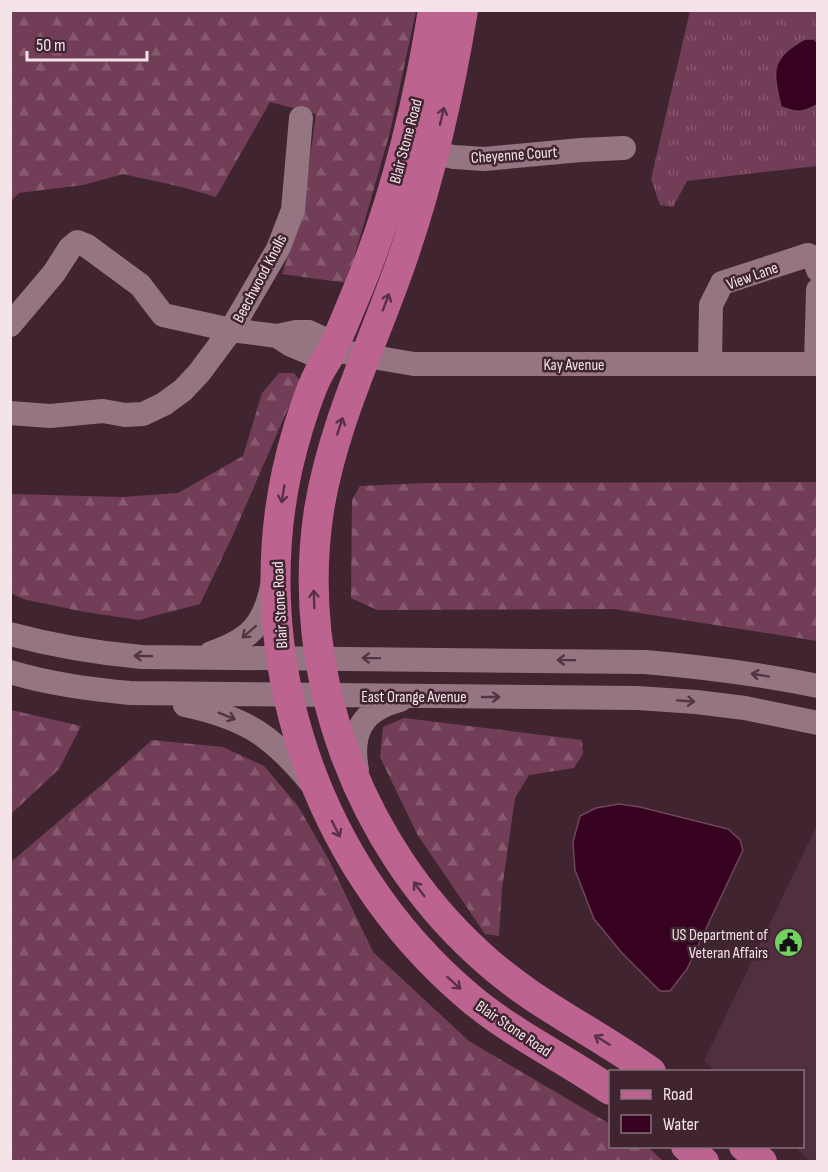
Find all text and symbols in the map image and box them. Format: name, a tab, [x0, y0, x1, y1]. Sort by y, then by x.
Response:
scale bar	[27, 24, 147, 62]
text: 50 m	[36, 35, 66, 56]
street label: Blair Stone Road	[386, 97, 427, 186]
one-way arrow	[437, 106, 448, 126]
street label: Cheyenne Court	[470, 143, 558, 168]
street label: Beechwood Knolls	[229, 231, 292, 326]
street label: View Lane	[724, 258, 781, 294]
one-way arrow	[381, 293, 392, 312]
street label: Kay Avenue	[543, 356, 605, 375]
one-way arrow	[335, 417, 346, 436]
one-way arrow	[277, 484, 288, 504]
street label: Blair Stone Road	[269, 561, 292, 649]
one-way arrow	[309, 590, 320, 610]
one-way arrow	[242, 625, 257, 639]
one-way arrow	[133, 651, 153, 662]
one-way arrow	[361, 652, 381, 664]
one-way arrow	[556, 654, 576, 666]
one-way arrow	[751, 669, 770, 680]
street label: East Orange Avenue	[361, 688, 467, 707]
one-way arrow	[480, 691, 500, 703]
one-way arrow	[675, 696, 695, 707]
one-way arrow	[218, 711, 236, 722]
one-way arrow	[330, 820, 342, 838]
one-way arrow	[413, 881, 425, 897]
place label: US Department of Veteran Affairs	[672, 926, 768, 963]
public building icon: US Department of Veteran Affairs	[773, 927, 805, 959]
one-way arrow	[446, 976, 461, 990]
street label: Blair Stone Road	[472, 997, 555, 1061]
one-way arrow	[593, 1033, 610, 1046]
legend	[609, 1070, 804, 1148]
text: Road	[663, 1084, 693, 1105]
text: Water	[663, 1114, 699, 1135]

